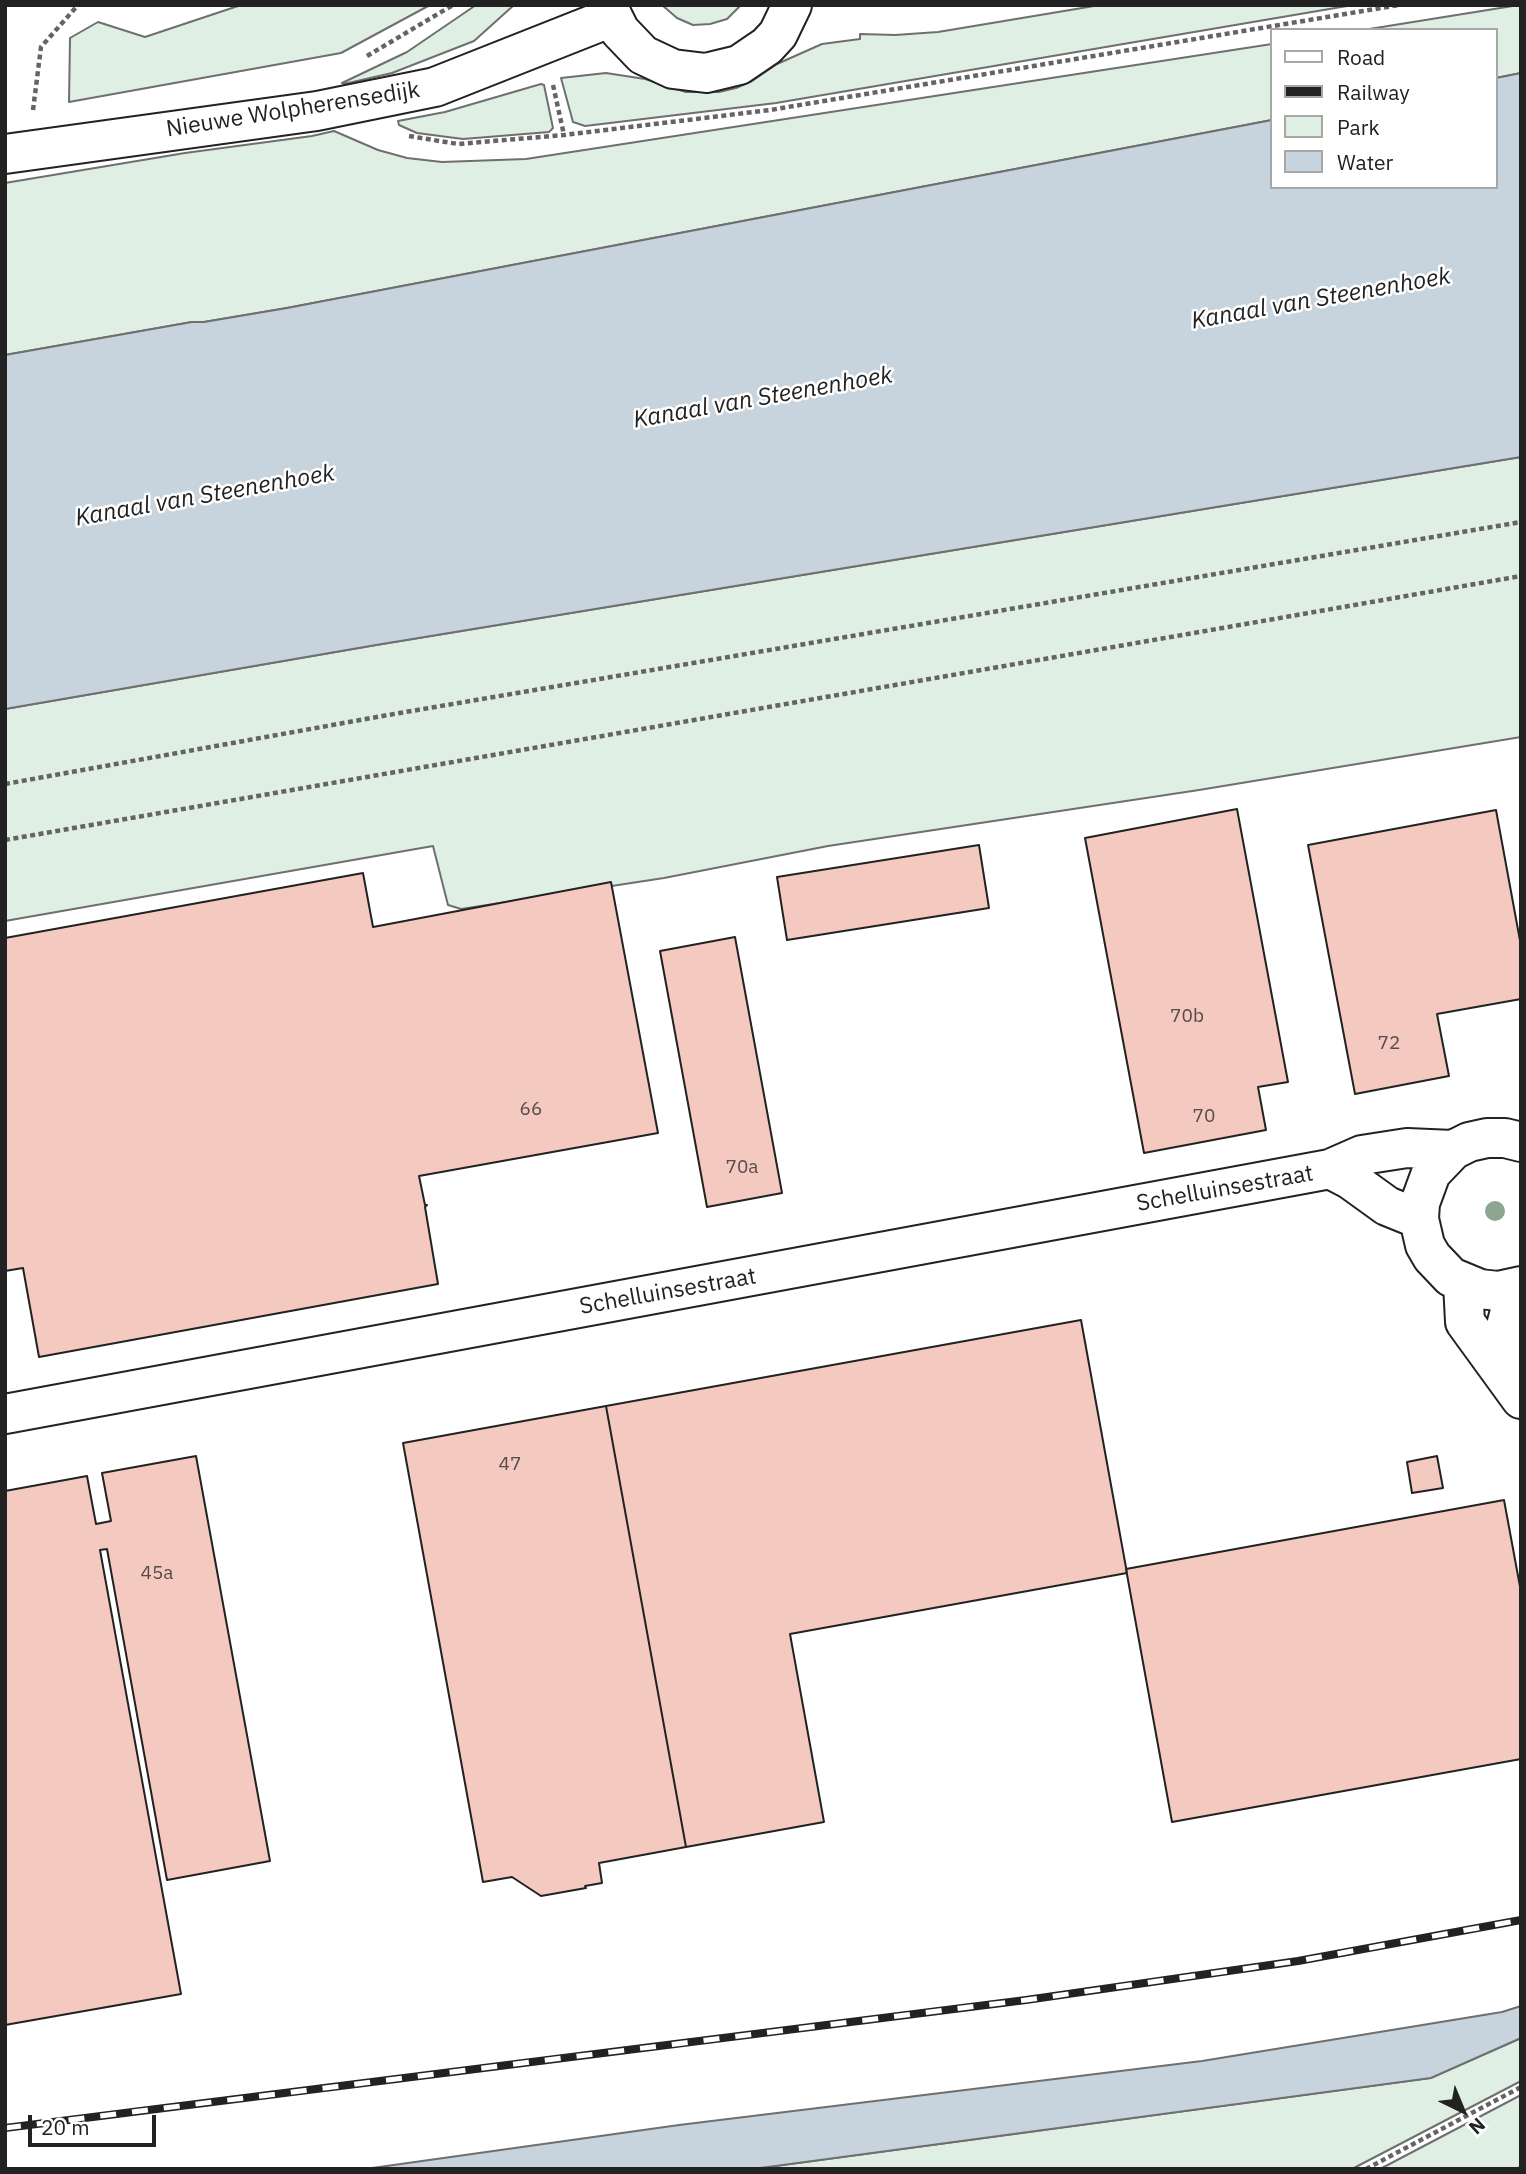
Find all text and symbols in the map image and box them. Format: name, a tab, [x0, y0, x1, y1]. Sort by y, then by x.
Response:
legend	[1270, 28, 1498, 189]
text: Road	[1337, 43, 1385, 71]
street label: Nieuwe Wolpherensedijk	[164, 76, 422, 144]
text: Railway	[1337, 78, 1410, 106]
text: Park	[1337, 113, 1380, 141]
text: Water	[1337, 148, 1393, 176]
water label: Kanaal van Steenenhoek	[1189, 262, 1453, 336]
water label: Kanaal van Steenenhoek	[631, 361, 895, 435]
water label: Kanaal van Steenenhoek	[73, 459, 337, 533]
house number: 70b	[1170, 1006, 1204, 1028]
house number: 72	[1378, 1033, 1400, 1055]
house number: 66	[520, 1099, 542, 1121]
house number: 70	[1193, 1106, 1215, 1128]
house number: 70a	[726, 1157, 758, 1179]
street label: Schelluinsestraat	[1135, 1160, 1315, 1218]
street label: Schelluinsestraat	[578, 1263, 758, 1321]
house number: 47	[499, 1454, 521, 1476]
house number: 45a	[141, 1563, 173, 1585]
north arrow	[1428, 2076, 1498, 2146]
scale bar	[32, 2100, 159, 2144]
text: 20 m	[41, 2113, 90, 2141]
text: N	[1464, 2113, 1491, 2140]

